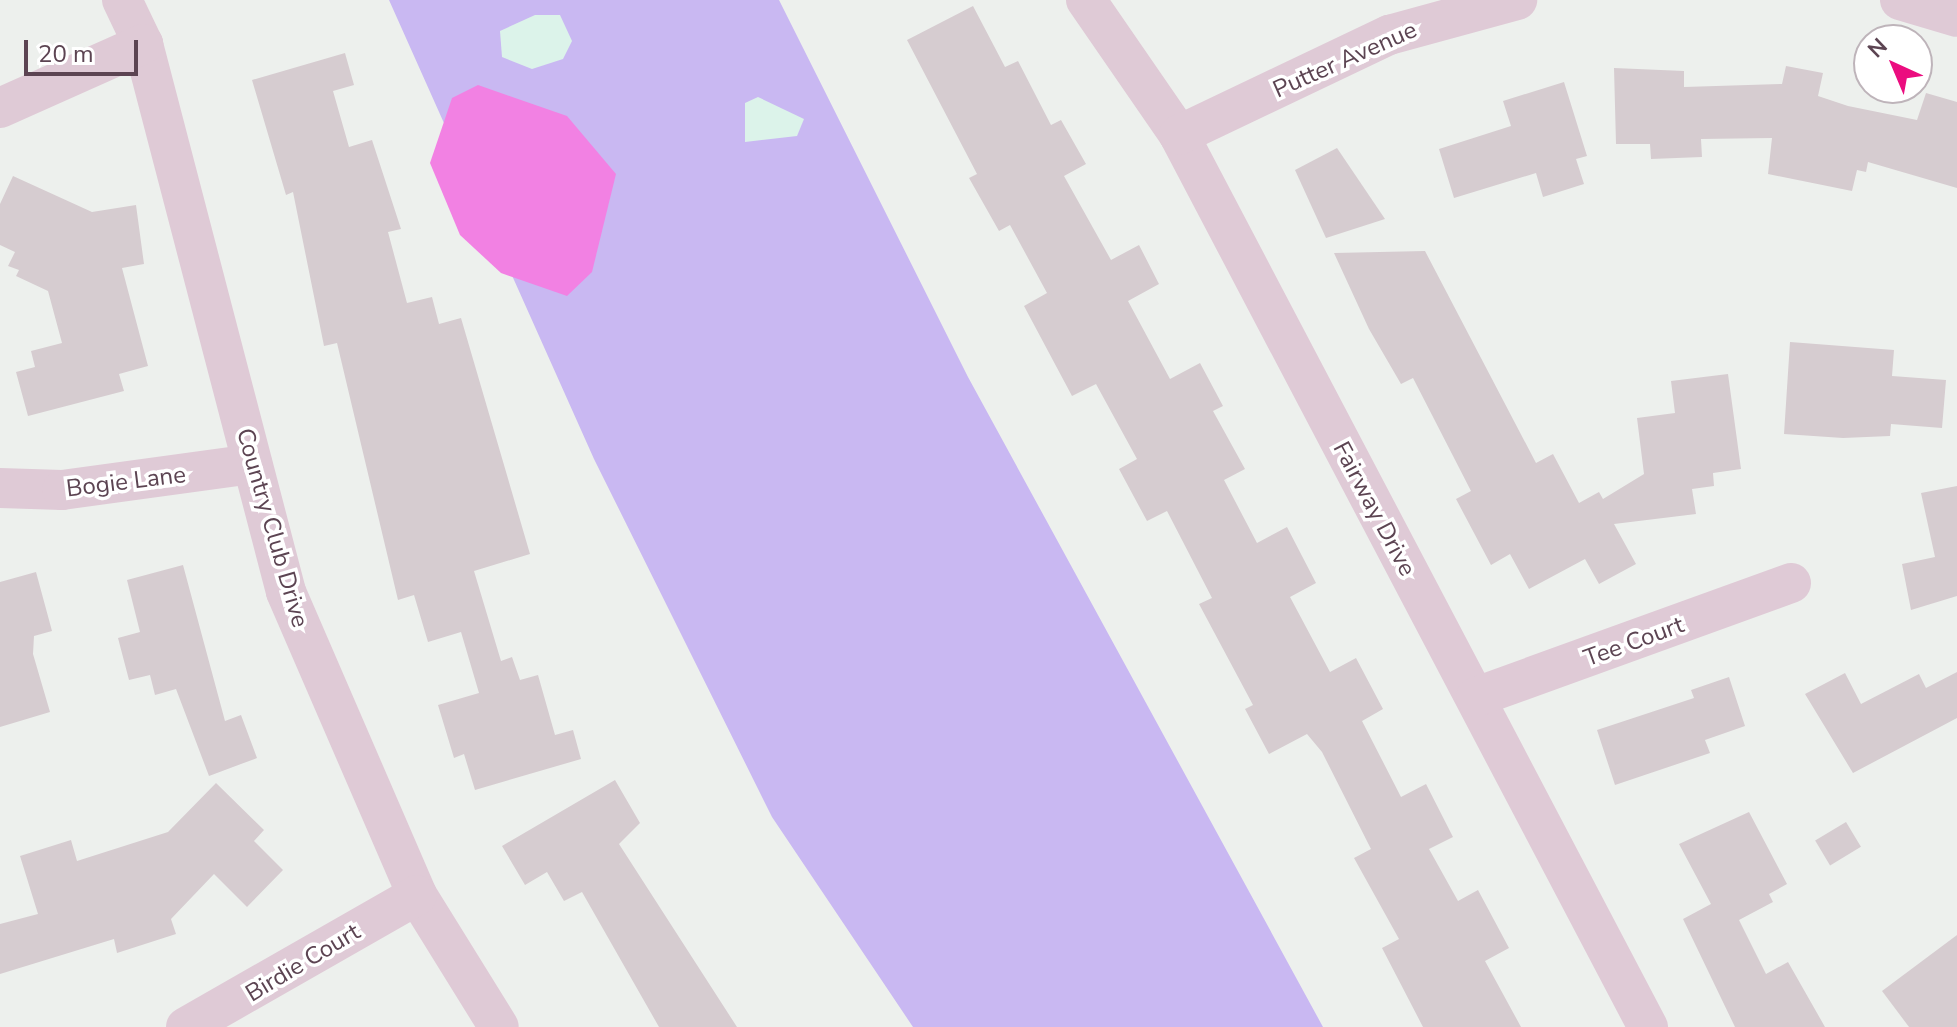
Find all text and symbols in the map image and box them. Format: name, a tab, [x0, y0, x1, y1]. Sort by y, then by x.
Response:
street label: Putter Avenue	[1269, 16, 1421, 104]
scale bar	[28, 24, 142, 74]
north arrow	[1853, 24, 1933, 104]
text: N	[1861, 32, 1894, 65]
text: 20 m	[38, 38, 94, 70]
street label: Country Club Drive	[230, 425, 314, 631]
street label: Fairway Drive	[1326, 437, 1422, 581]
street label: Bogie Lane	[65, 460, 187, 504]
street label: Tee Court	[1580, 611, 1688, 673]
street label: Birdie Court	[241, 918, 365, 1008]

